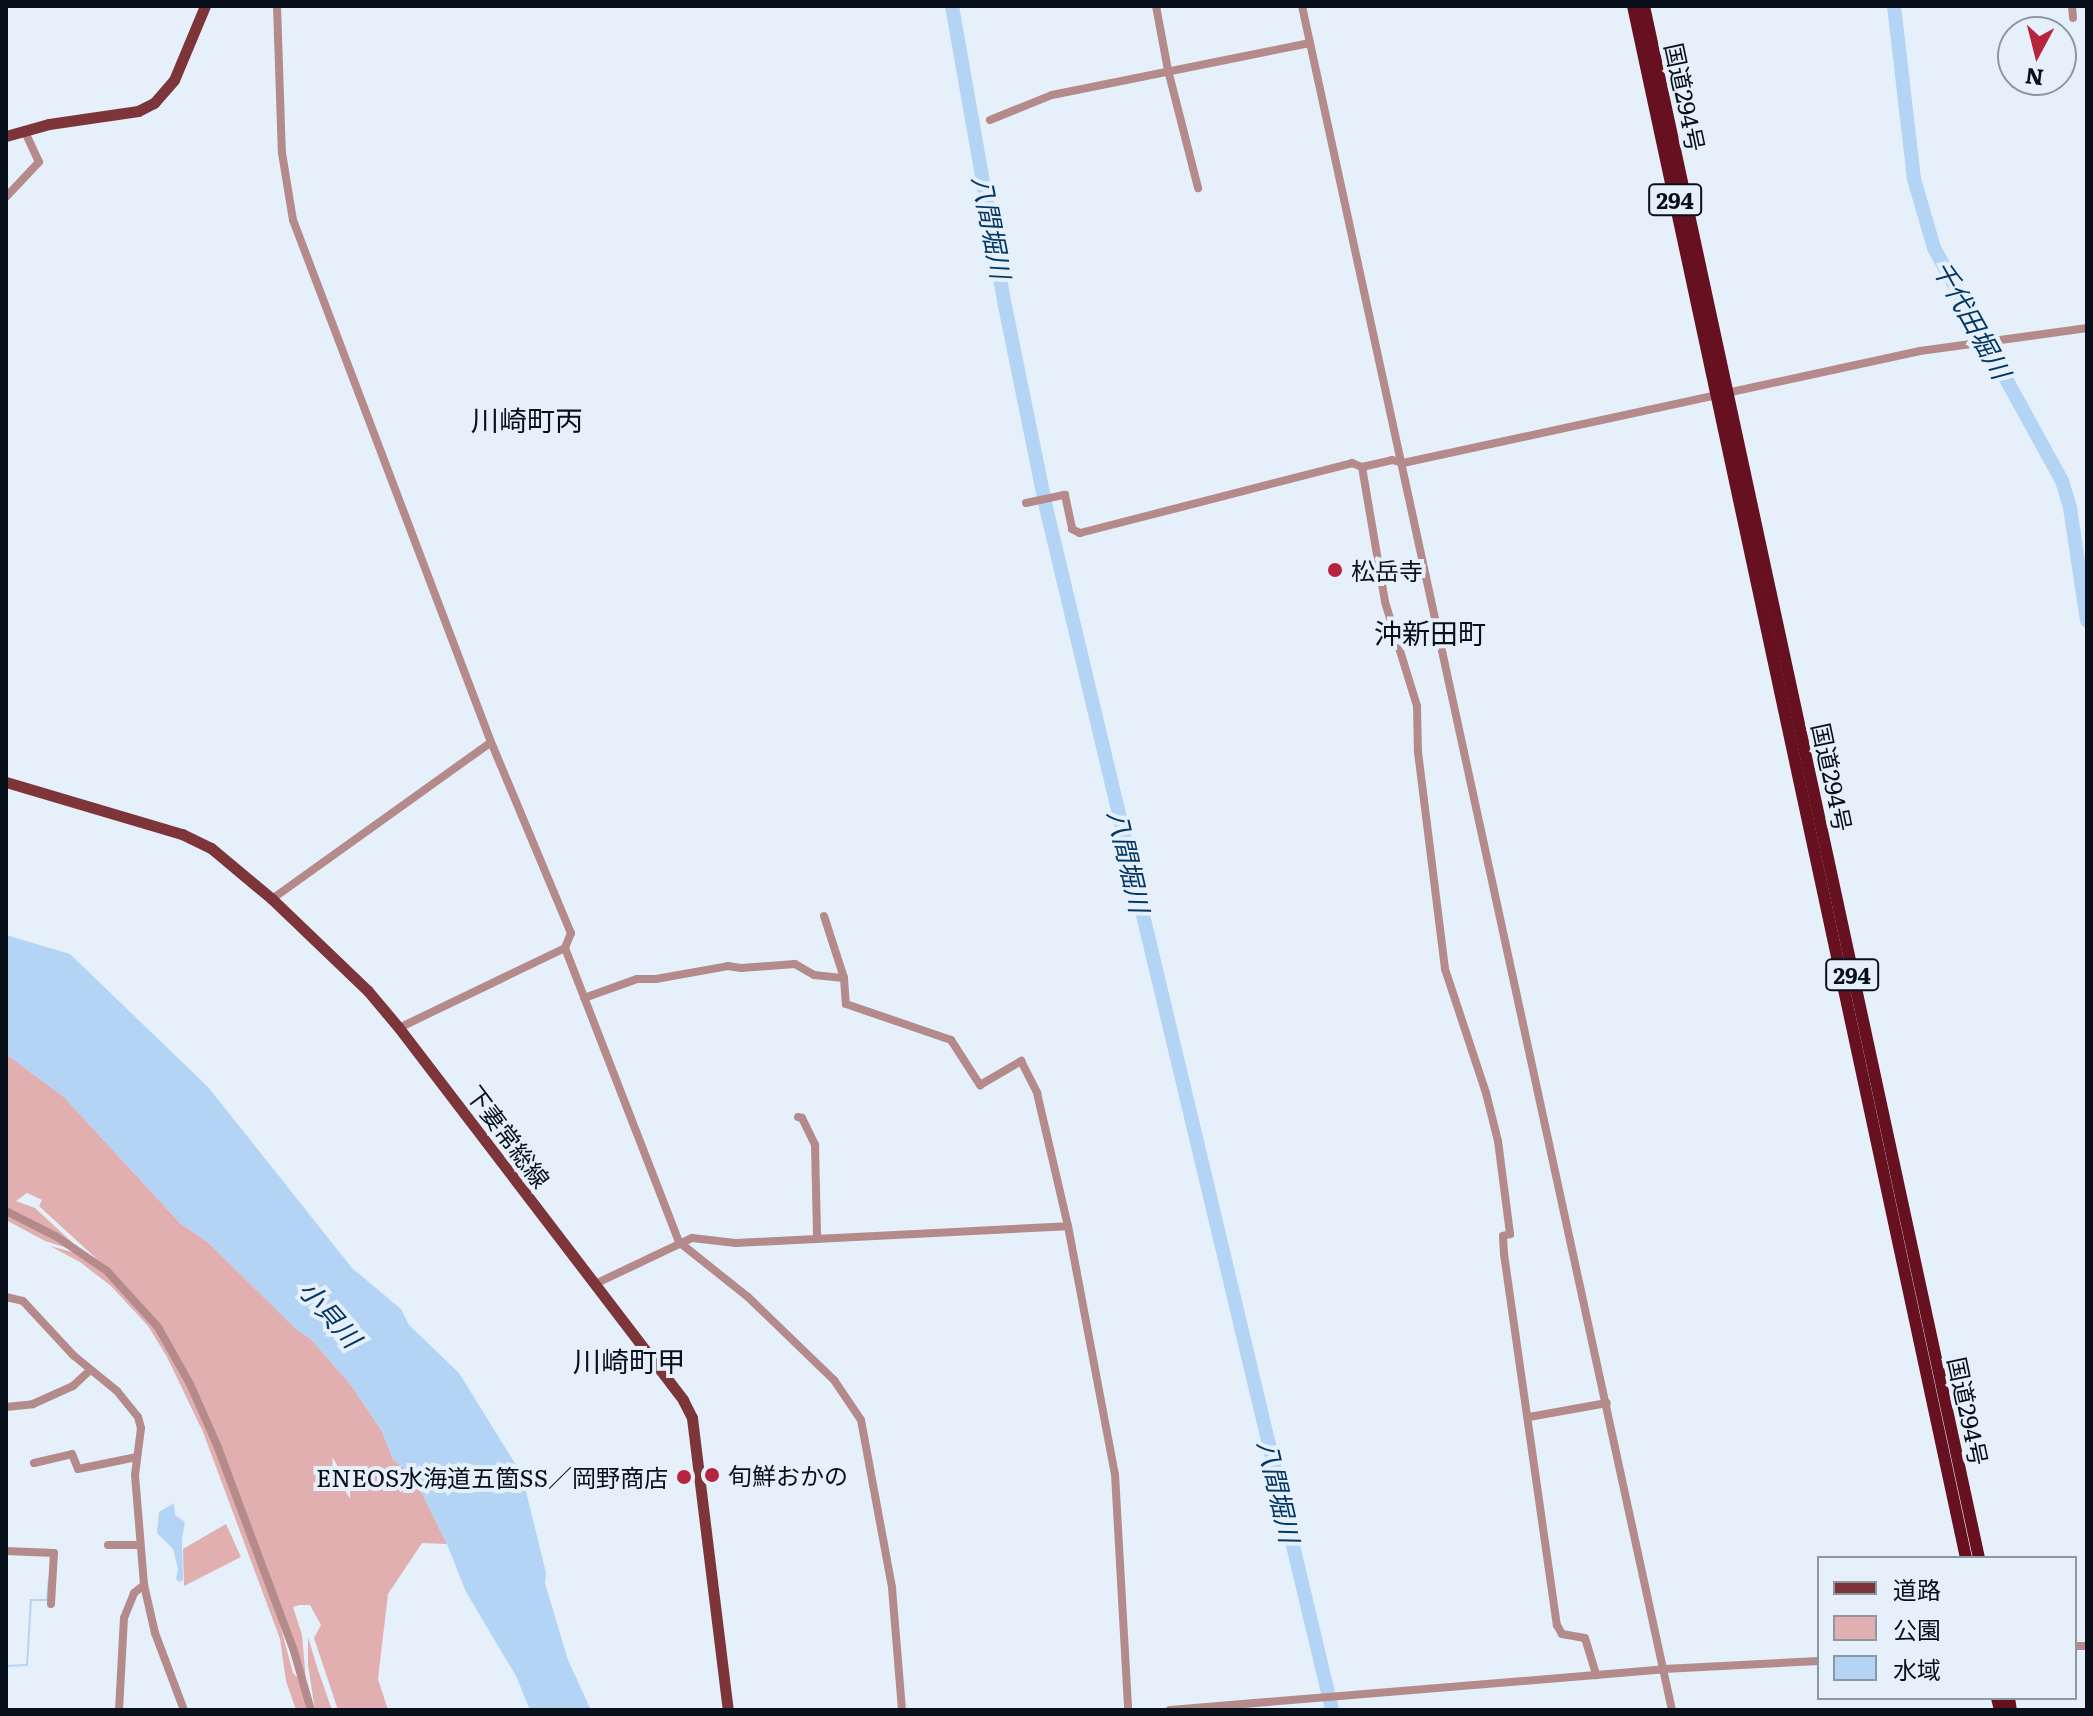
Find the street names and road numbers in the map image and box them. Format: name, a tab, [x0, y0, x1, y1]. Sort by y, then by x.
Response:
street label: 国道294号	[1660, 40, 1712, 154]
road number: 294	[1647, 182, 1703, 218]
street label: 国道294号	[1807, 720, 1859, 834]
road number: 294	[1824, 957, 1880, 993]
street label: 下妻常総線	[461, 1079, 557, 1193]
street label: 国道294号	[1943, 1354, 1995, 1468]

